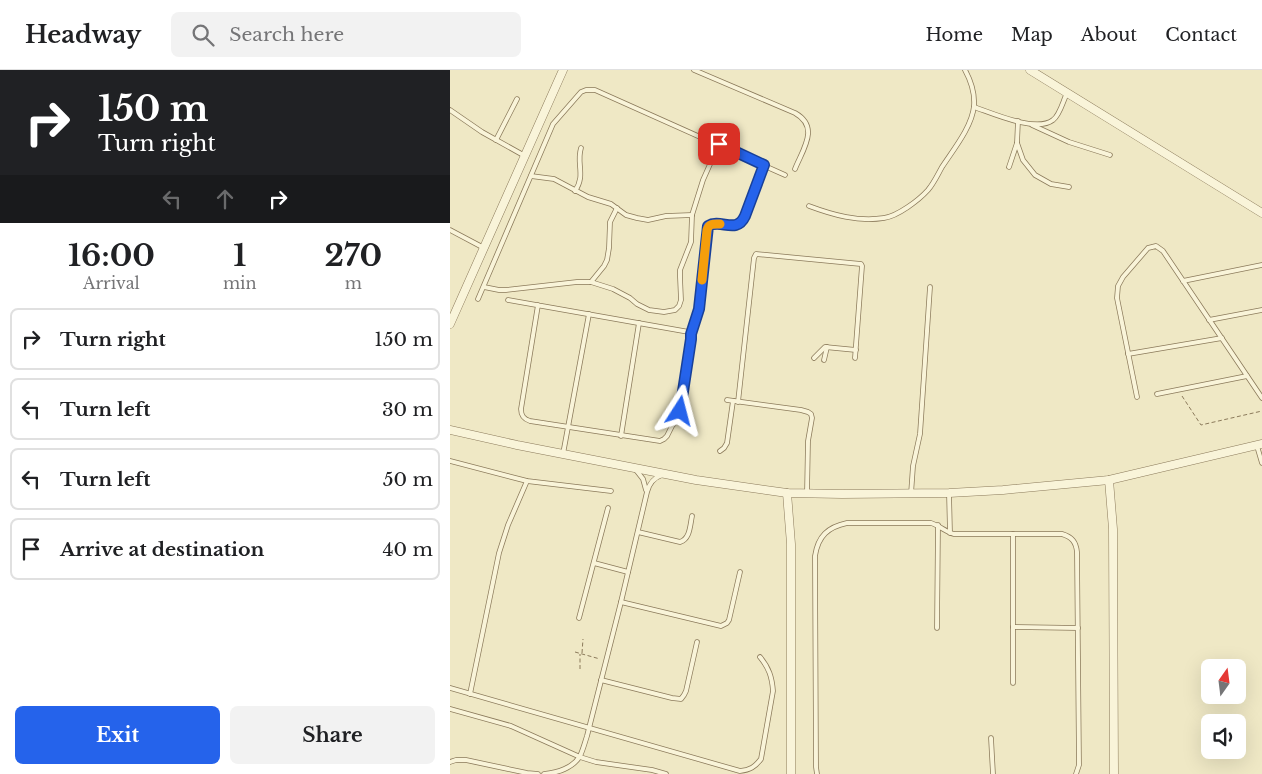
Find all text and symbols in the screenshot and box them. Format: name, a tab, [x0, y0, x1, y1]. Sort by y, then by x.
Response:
search box	[171, 12, 521, 57]
text: Headway	[25, 20, 141, 49]
icon: search	[189, 21, 217, 49]
text: Search here	[229, 23, 344, 46]
text: Home	[925, 24, 983, 46]
text: Map	[1011, 24, 1053, 46]
text: About	[1081, 24, 1137, 46]
text: Contact	[1165, 24, 1237, 46]
text: 150 m	[98, 87, 209, 130]
icon: right	[15, 90, 80, 155]
pin	[698, 123, 740, 165]
text: Turn right	[98, 130, 216, 157]
icon: arrive	[705, 130, 733, 158]
icon: left	[158, 185, 186, 213]
icon: ahead	[211, 185, 239, 213]
icon: right	[264, 185, 292, 213]
text: 16:00	[68, 237, 155, 274]
text: 1	[233, 237, 246, 274]
text: 270	[324, 237, 382, 274]
text: Arrival	[83, 273, 140, 293]
text: min	[223, 273, 257, 293]
text: m	[345, 273, 362, 293]
icon: right	[17, 325, 45, 353]
text: Turn right	[60, 328, 166, 351]
text: 150 m	[374, 328, 433, 351]
position arrow	[653, 384, 705, 436]
icon: left	[17, 395, 45, 423]
text: Turn left	[60, 398, 151, 421]
text: 30 m	[382, 398, 433, 421]
icon: left	[17, 465, 45, 493]
text: Turn left	[60, 468, 151, 491]
text: 50 m	[383, 468, 433, 491]
icon: arrive	[17, 535, 45, 563]
text: Arrive at destination	[60, 538, 264, 561]
text: 40 m	[382, 538, 433, 561]
north arrow	[1201, 659, 1246, 704]
map controls	[1201, 659, 1246, 759]
button: Exit	[15, 706, 220, 764]
button: Share	[230, 706, 435, 764]
button: sound	[1201, 714, 1246, 759]

